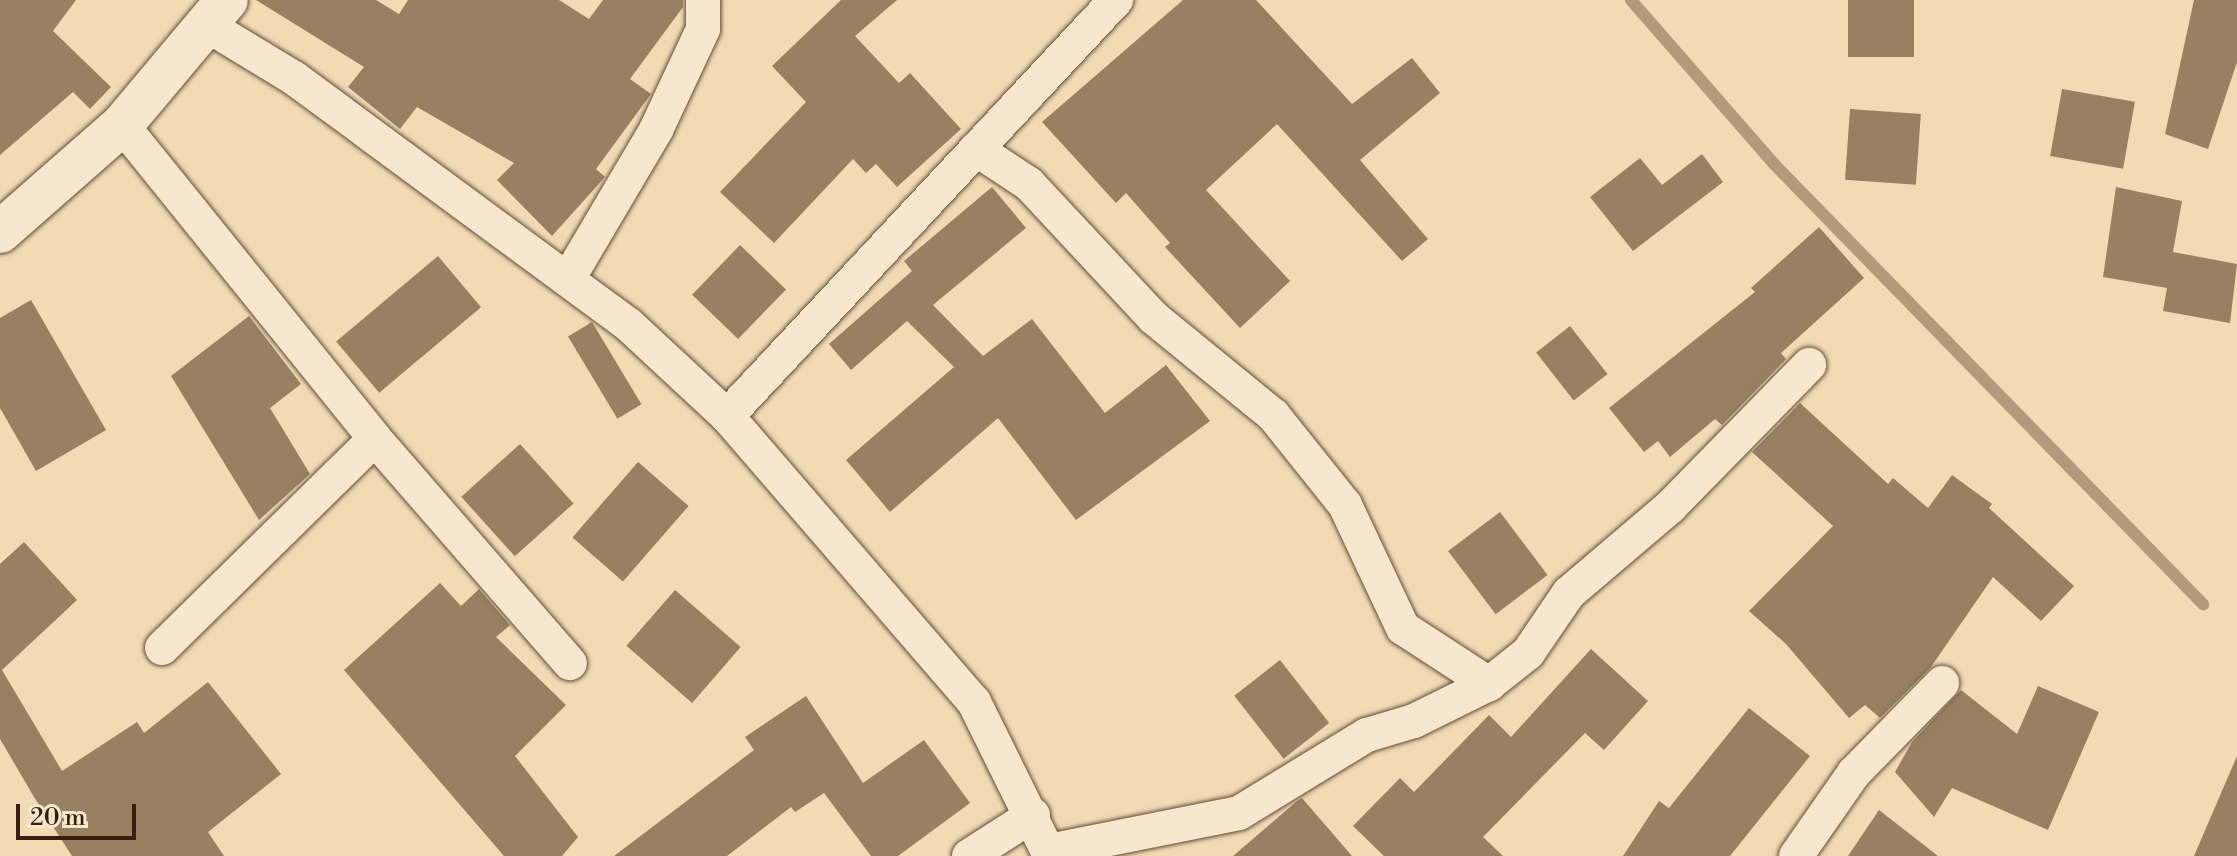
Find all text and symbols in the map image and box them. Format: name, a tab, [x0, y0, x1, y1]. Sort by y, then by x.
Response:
scale bar	[20, 788, 140, 838]
text: 20 m	[30, 803, 86, 833]

